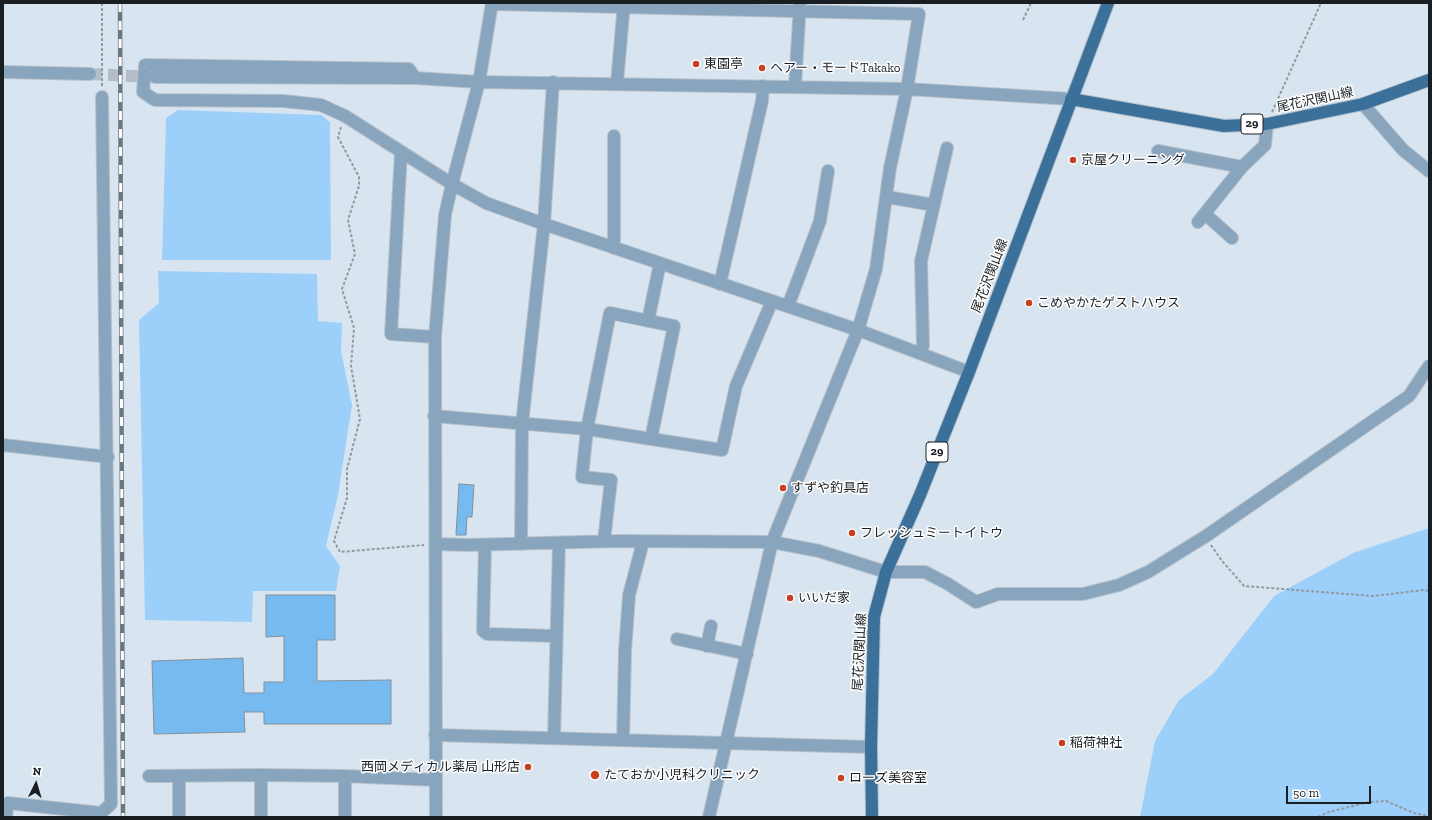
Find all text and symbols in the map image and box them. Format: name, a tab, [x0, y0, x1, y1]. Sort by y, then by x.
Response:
place label: 東園亭	[704, 56, 743, 72]
marker: 東園亭	[691, 59, 701, 69]
place label: ヘアー・モードTakako	[770, 60, 900, 76]
marker: ヘアー・モードTakako	[757, 63, 767, 73]
street label: 尾花沢関山線	[1275, 84, 1355, 116]
road number: 29	[1241, 114, 1263, 134]
place label: 京屋クリーニング	[1081, 152, 1185, 168]
marker: 京屋クリーニング	[1068, 155, 1078, 165]
street label: 尾花沢関山線	[969, 237, 1011, 315]
place label: こめやかたゲストハウス	[1037, 295, 1180, 311]
marker: こめやかたゲストハウス	[1024, 298, 1034, 308]
road number: 29	[926, 442, 948, 462]
place label: すずや釣具店	[791, 480, 869, 496]
marker: すずや釣具店	[778, 483, 788, 493]
place label: フレッシュミートイトウ	[860, 525, 1003, 541]
marker: フレッシュミートイトウ	[847, 528, 857, 538]
place label: いいだ家	[798, 590, 850, 606]
marker: いいだ家	[785, 593, 795, 603]
street label: 尾花沢関山線	[850, 613, 870, 691]
place label: 稲荷神社	[1070, 735, 1122, 751]
marker: 稲荷神社	[1057, 738, 1067, 748]
place label: 西岡メディカル薬局 山形店	[361, 759, 520, 775]
marker: 西岡メディカル薬局 山形店	[523, 762, 533, 772]
north arrow	[16, 764, 56, 804]
text: N	[32, 765, 42, 778]
place label: たておか小児科クリニック	[604, 767, 760, 783]
marker: たておか小児科クリニック	[589, 769, 601, 781]
place label: ローズ美容室	[849, 770, 927, 786]
marker: ローズ美容室	[836, 773, 846, 783]
scale bar	[1288, 778, 1373, 804]
text: 50 m	[1293, 786, 1319, 800]

